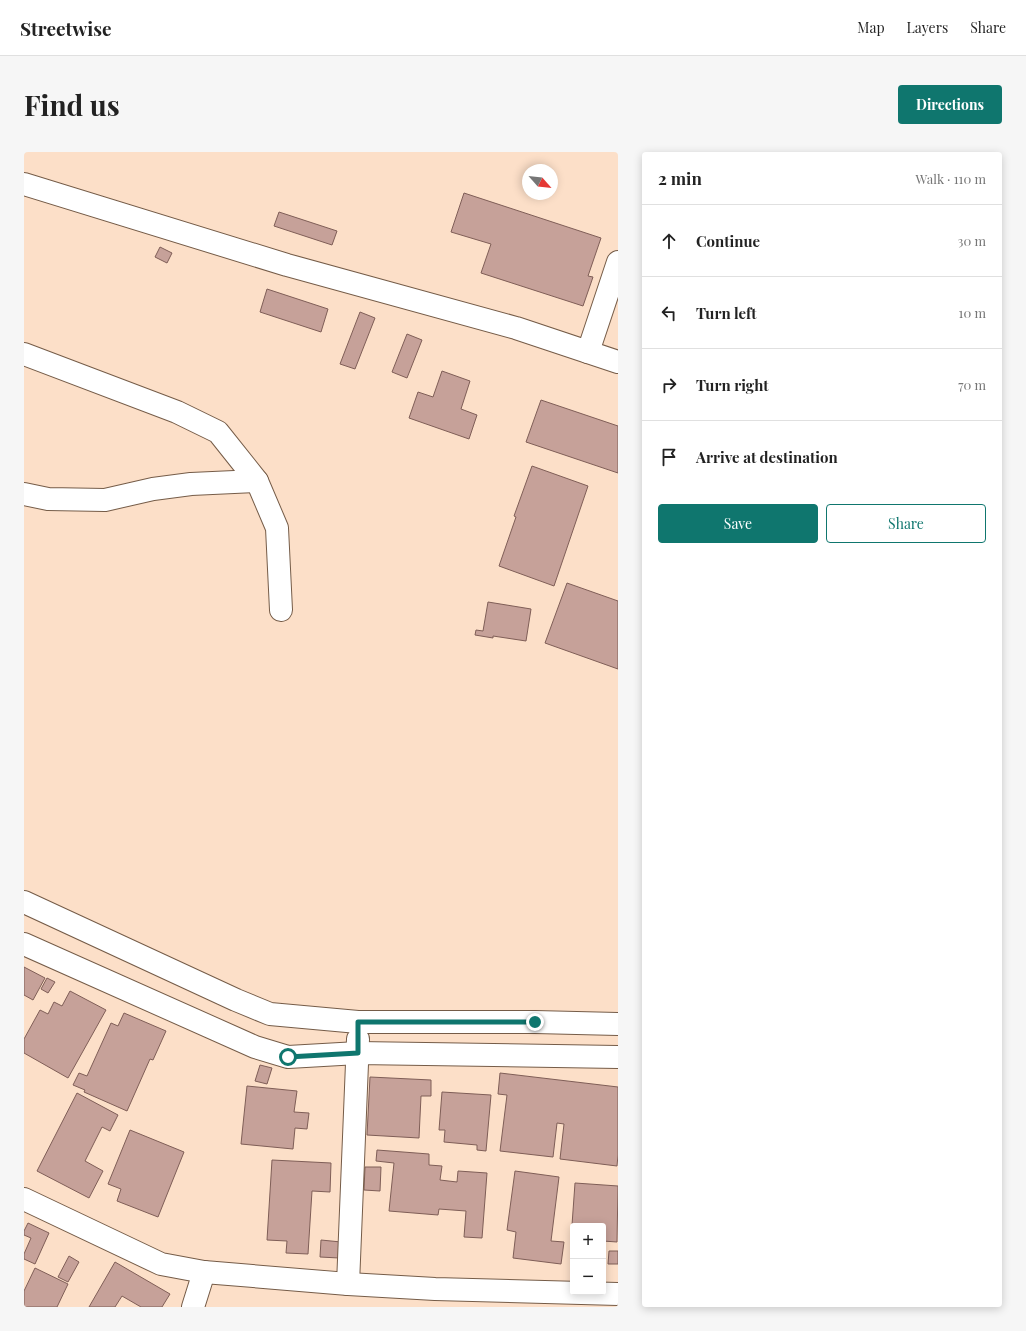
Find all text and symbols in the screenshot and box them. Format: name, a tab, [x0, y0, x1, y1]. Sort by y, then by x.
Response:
text: Streetwise	[20, 15, 112, 41]
text: Map	[857, 18, 885, 37]
text: Layers	[907, 18, 948, 37]
text: Share	[970, 18, 1006, 37]
button: Directions	[898, 85, 1002, 124]
text: Find us	[24, 86, 120, 123]
north arrow	[522, 164, 558, 200]
text: 2 min	[658, 167, 702, 189]
text: Walk · 110 m	[916, 170, 986, 187]
icon: ahead	[658, 230, 680, 252]
text: Continue	[696, 231, 760, 251]
text: 30 m	[958, 232, 986, 249]
icon: left	[658, 302, 680, 324]
text: Turn left	[696, 303, 757, 323]
text: 10 m	[959, 304, 986, 321]
icon: right	[658, 374, 680, 396]
text: Turn right	[696, 375, 769, 395]
text: 70 m	[958, 376, 986, 393]
icon: arrive	[658, 446, 680, 468]
text: Arrive at destination	[696, 447, 838, 467]
button: Save	[658, 504, 818, 543]
button: Share	[826, 504, 986, 543]
route end	[526, 1013, 544, 1031]
route start	[279, 1048, 297, 1066]
map controls	[570, 1223, 606, 1295]
button: +	[570, 1223, 606, 1259]
button: −	[570, 1259, 606, 1295]

